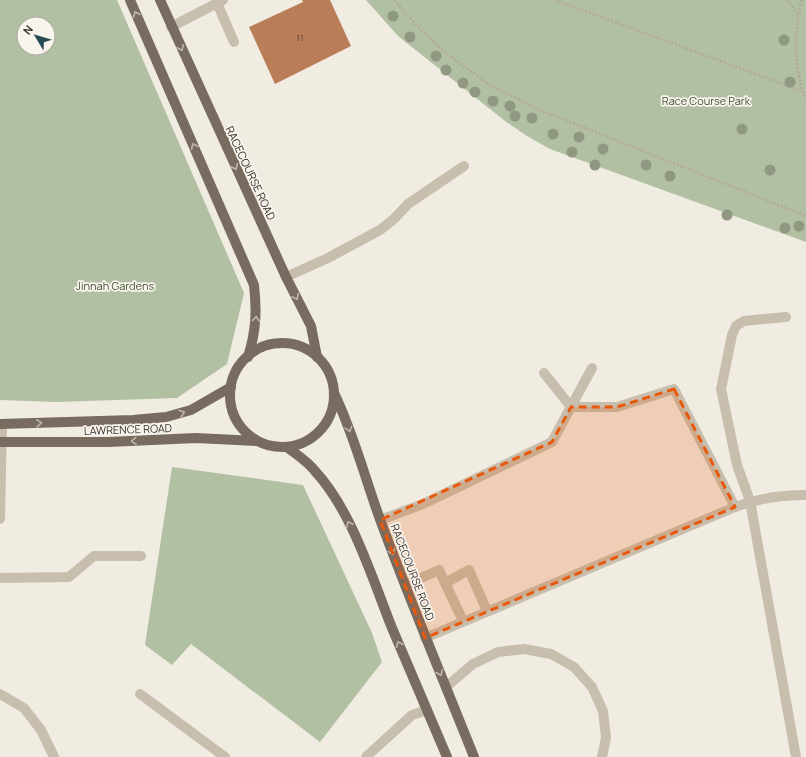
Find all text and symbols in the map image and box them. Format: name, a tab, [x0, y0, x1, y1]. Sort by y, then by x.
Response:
one-way arrow	[133, 10, 141, 17]
north arrow	[16, 16, 56, 56]
text: N	[19, 22, 36, 37]
house number: 11	[296, 31, 304, 44]
one-way arrow	[176, 44, 184, 52]
park label: Race Course Park	[662, 93, 751, 108]
street label: RACECOURSE ROAD	[223, 123, 279, 223]
one-way arrow	[190, 142, 198, 149]
one-way arrow	[230, 162, 238, 170]
park label: Jinnah Gardens	[76, 278, 154, 293]
one-way arrow	[291, 293, 299, 300]
one-way arrow	[251, 316, 260, 322]
one-way arrow	[179, 409, 186, 417]
one-way arrow	[36, 419, 42, 427]
street label: LAWRENCE ROAD	[84, 420, 172, 438]
one-way arrow	[344, 425, 353, 432]
one-way arrow	[131, 437, 137, 446]
one-way arrow	[346, 521, 354, 528]
street label: RACECOURSE ROAD	[388, 522, 438, 622]
one-way arrow	[388, 548, 396, 555]
one-way arrow	[395, 640, 403, 647]
one-way arrow	[435, 668, 443, 676]

